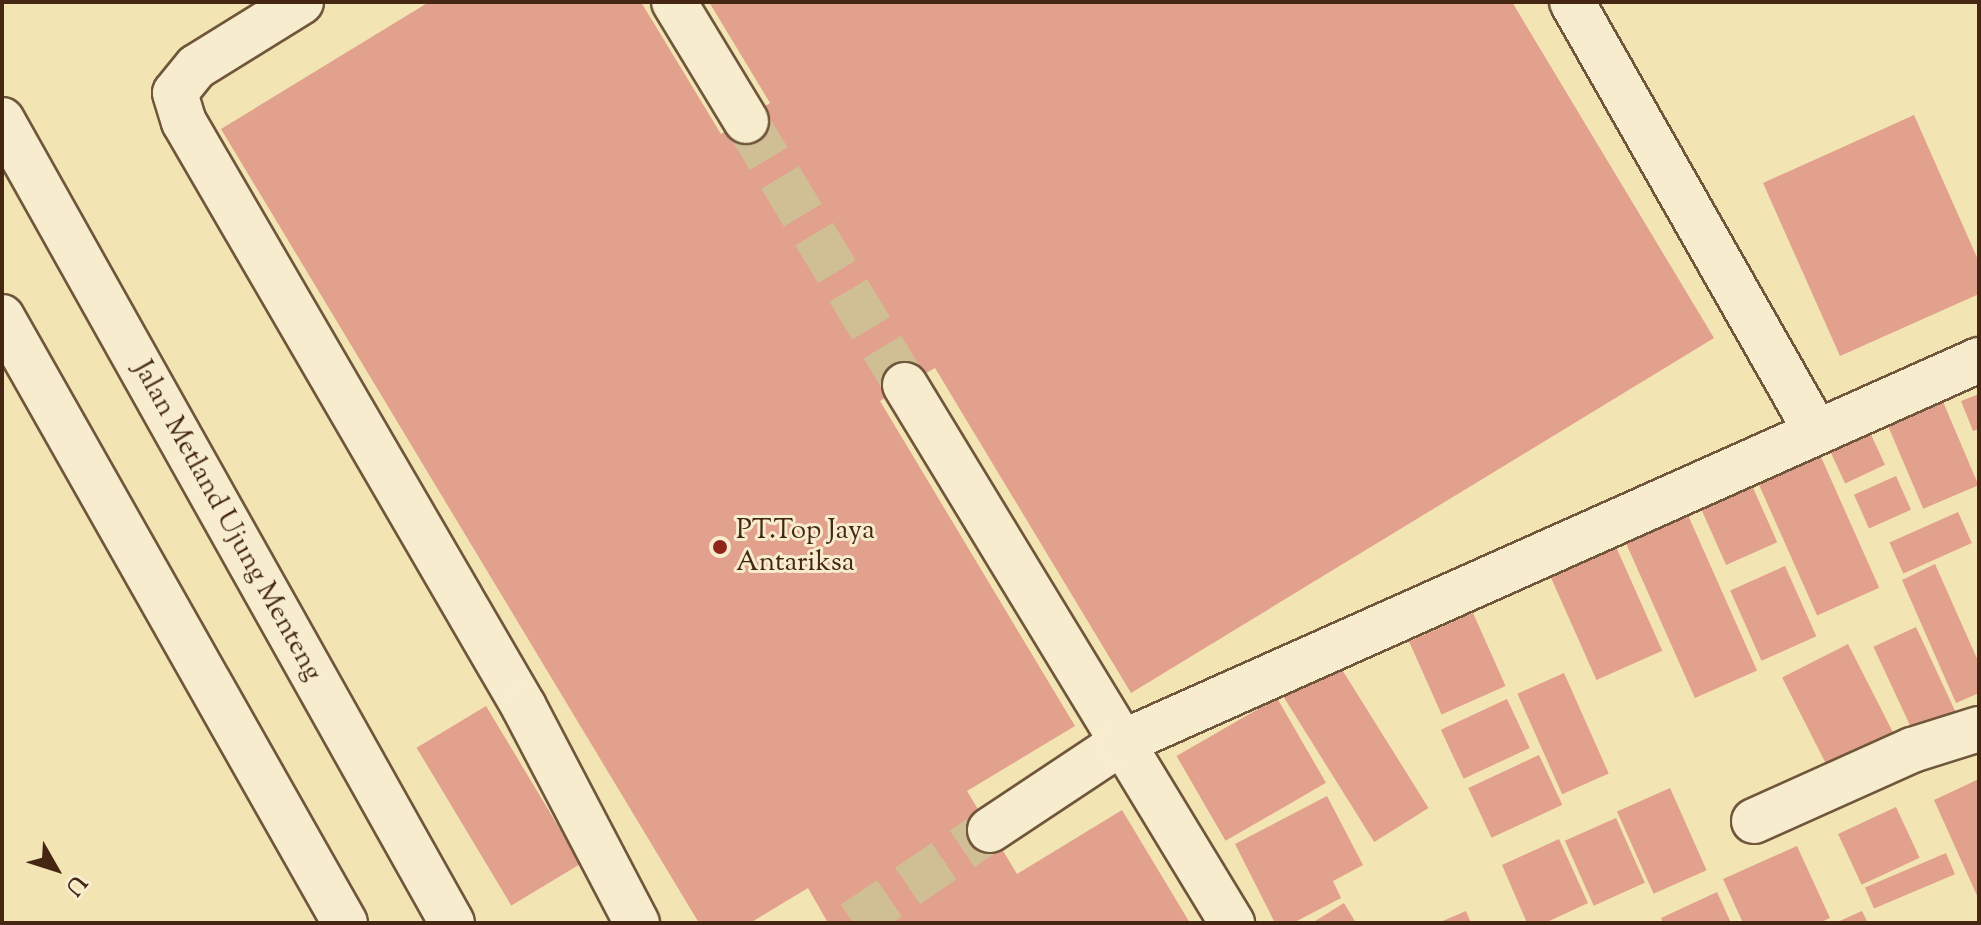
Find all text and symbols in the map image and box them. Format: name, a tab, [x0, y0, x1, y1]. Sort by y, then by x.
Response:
street label: Jalan Metland Ujung Menteng	[125, 355, 329, 687]
place label: PT.Top Jaya Antariksa	[736, 514, 875, 580]
marker: PT.Top Jaya Antariksa	[711, 538, 729, 556]
north arrow	[16, 829, 96, 909]
text: U	[57, 867, 93, 901]

